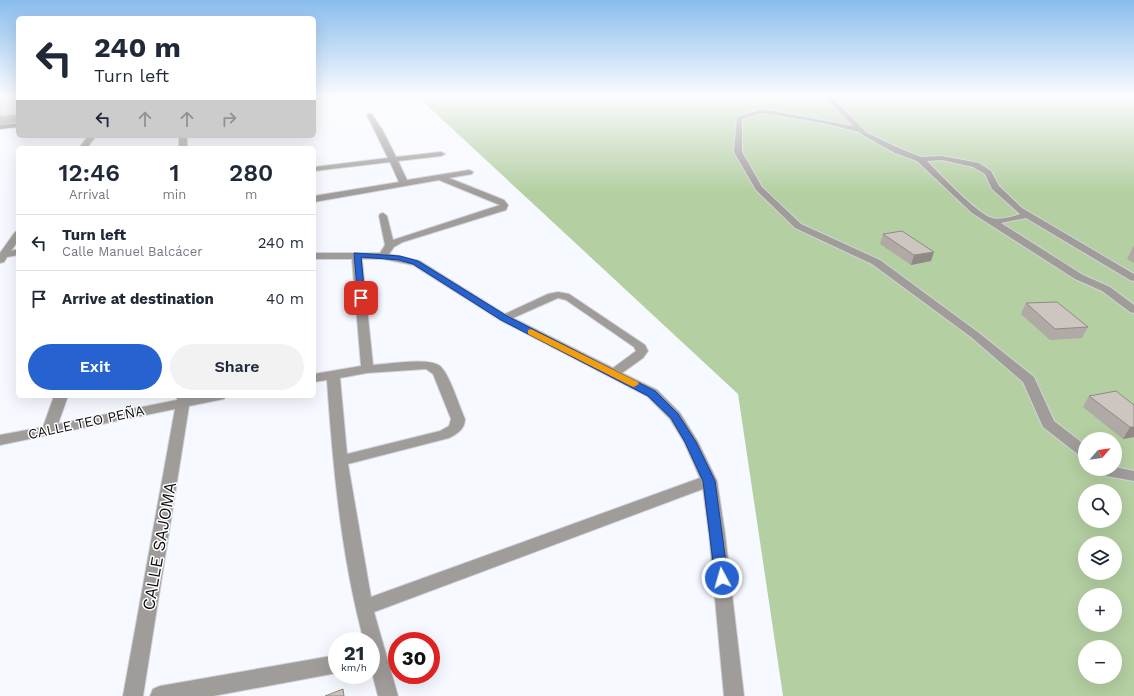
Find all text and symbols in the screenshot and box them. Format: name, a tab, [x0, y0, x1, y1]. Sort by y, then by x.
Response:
text: 240 m	[94, 31, 181, 64]
icon: left	[28, 32, 80, 84]
text: Turn left	[94, 65, 169, 86]
icon: left	[92, 108, 114, 130]
icon: ahead	[134, 108, 156, 130]
icon: ahead	[176, 108, 198, 130]
icon: right	[218, 108, 240, 130]
text: 12:46	[59, 159, 120, 187]
text: 1	[169, 159, 179, 187]
text: 280	[229, 159, 273, 187]
text: Arrival	[69, 187, 110, 202]
text: min	[162, 187, 186, 202]
text: m	[245, 187, 257, 202]
text: Turn left	[62, 226, 126, 244]
icon: left	[28, 232, 50, 254]
text: 240 m	[258, 234, 304, 252]
text: Calle Manuel Balcácer	[62, 244, 203, 259]
pin	[344, 281, 378, 315]
icon: arrive	[350, 287, 372, 309]
icon: arrive	[28, 288, 50, 310]
text: Arrive at destination	[62, 290, 214, 308]
text: 40 m	[266, 290, 304, 308]
button: Exit	[28, 344, 162, 390]
button: Share	[170, 344, 304, 390]
street label: CALLE TEO PEÑA	[26, 402, 146, 442]
north arrow	[1078, 432, 1122, 476]
map controls	[1078, 432, 1122, 684]
street label: CALLE SAJOMA	[138, 480, 180, 612]
button: search	[1078, 484, 1122, 528]
button: layers	[1078, 536, 1122, 580]
position arrow	[701, 557, 743, 599]
button: +	[1078, 588, 1122, 632]
speed limit sign: 30	[388, 632, 440, 684]
button: −	[1078, 640, 1122, 684]
text: 21	[344, 641, 364, 665]
text: km/h	[341, 662, 367, 673]

